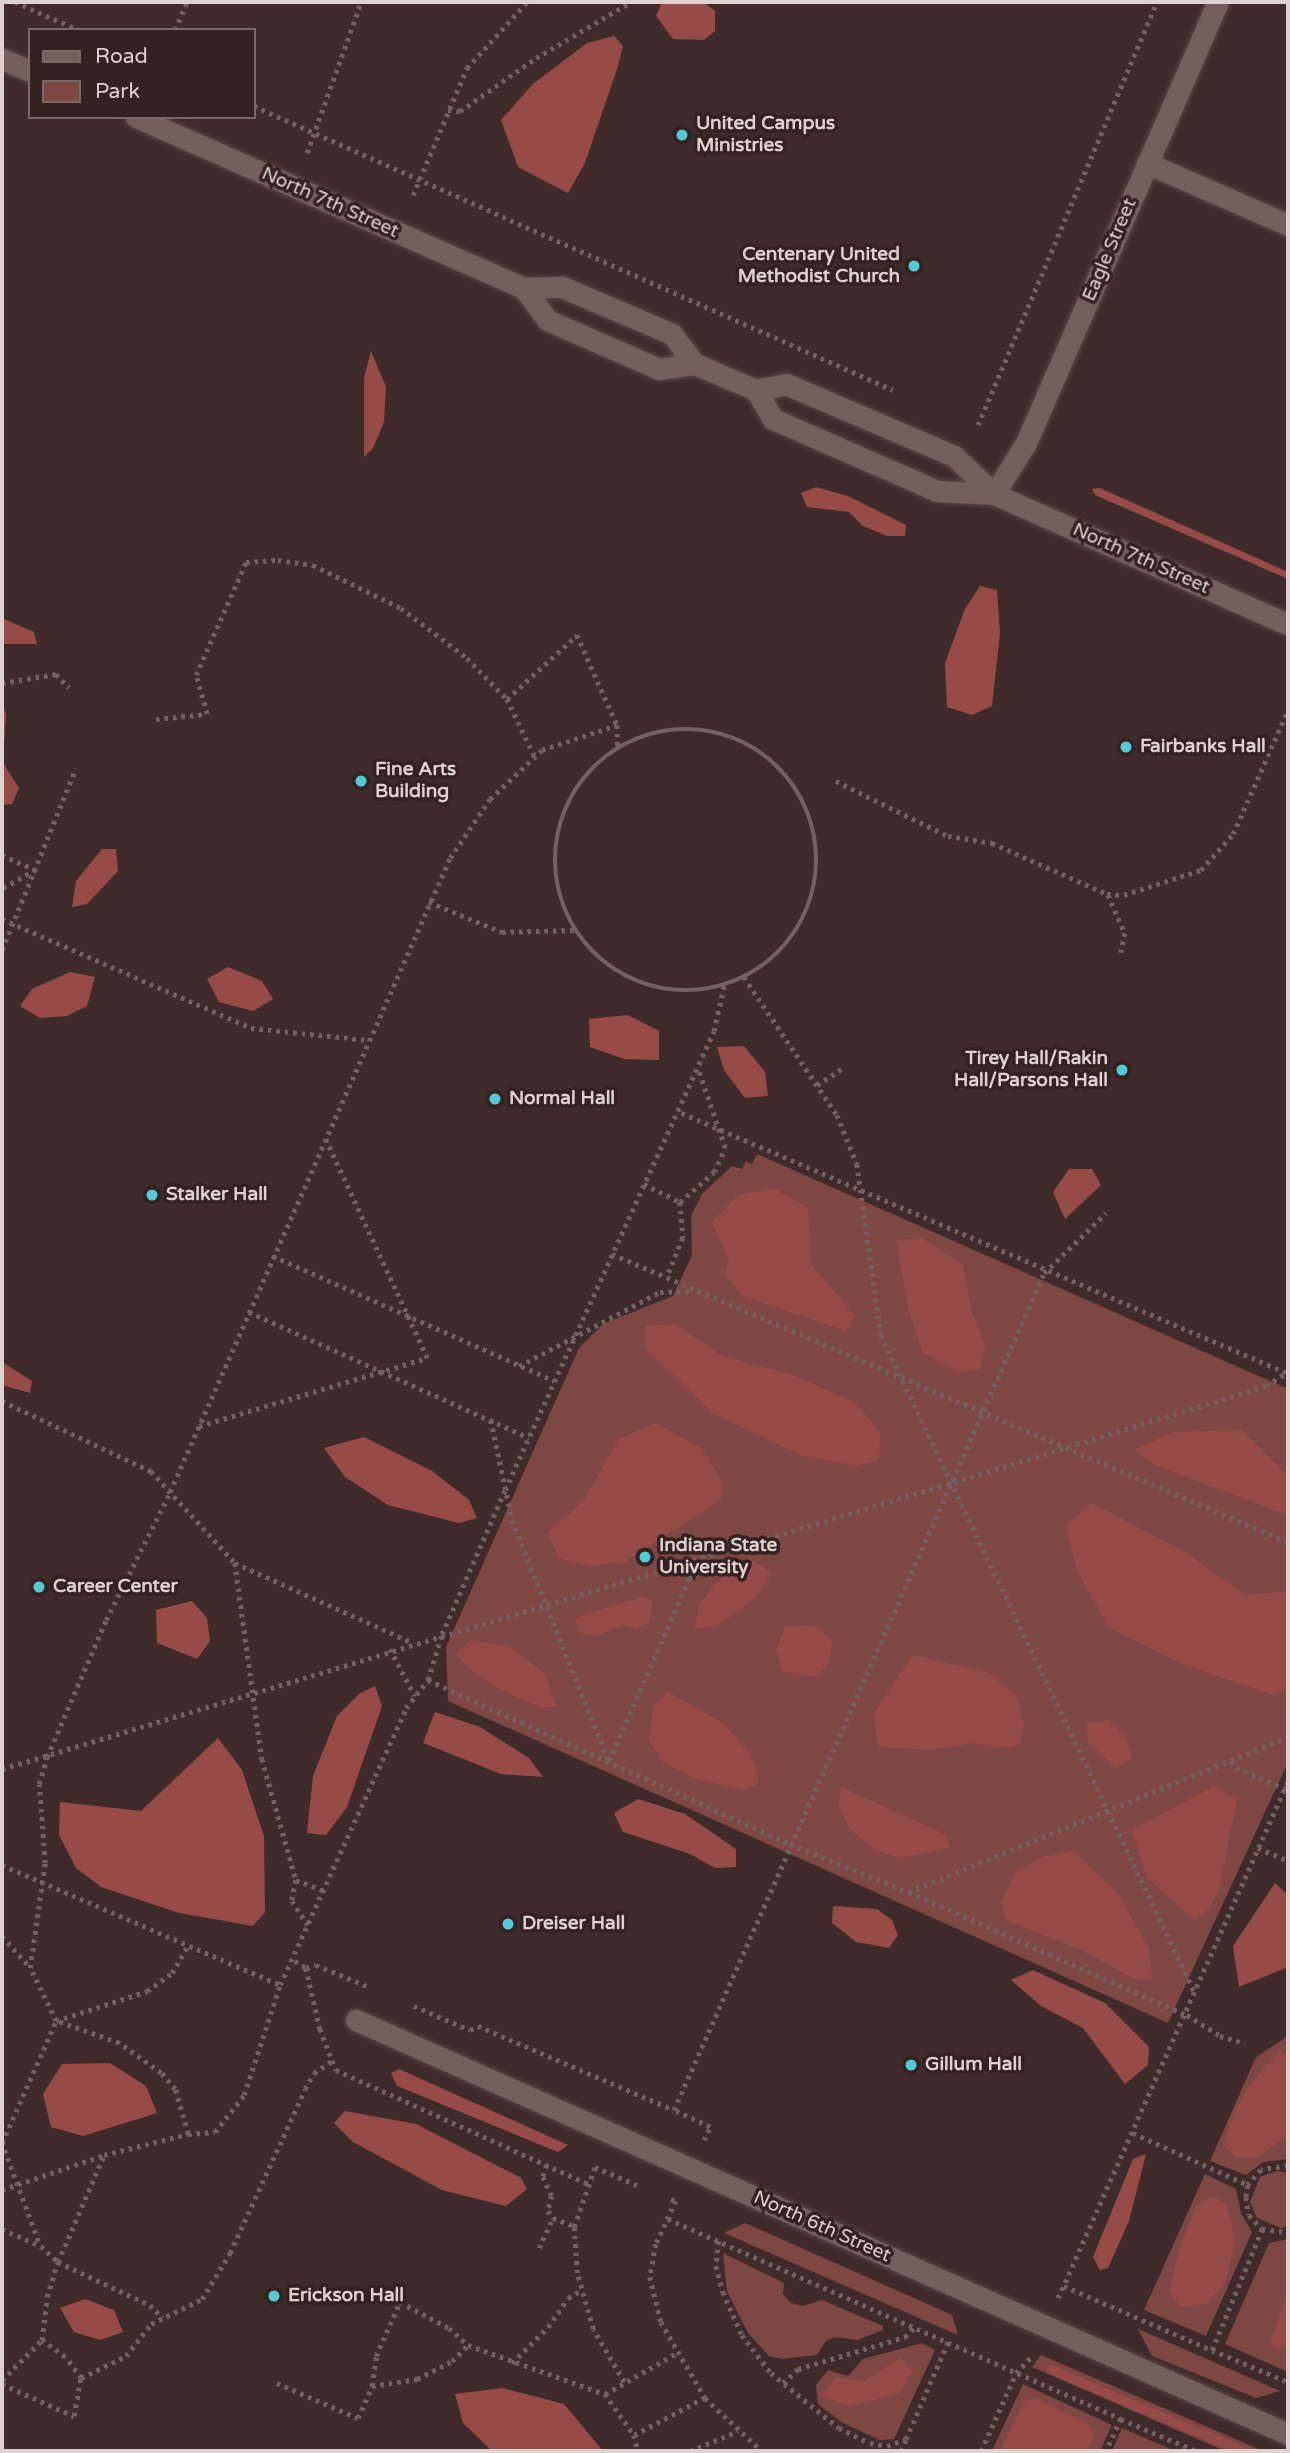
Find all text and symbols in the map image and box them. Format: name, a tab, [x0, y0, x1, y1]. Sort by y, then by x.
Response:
legend	[28, 28, 256, 119]
text: Road	[95, 44, 148, 69]
text: Park	[95, 79, 140, 104]
place label: United Campus Ministries	[696, 113, 835, 157]
marker: United Campus Ministries	[674, 127, 690, 143]
street label: North 7th Street	[258, 163, 402, 243]
street label: Eagle Street	[1078, 195, 1142, 305]
place label: Centenary United Methodist Church	[738, 244, 900, 288]
marker: Centenary United Methodist Church	[906, 258, 922, 274]
street label: North 7th Street	[1069, 519, 1213, 599]
place label: Fairbanks Hall	[1140, 736, 1266, 758]
marker: Fairbanks Hall	[1118, 739, 1134, 755]
place label: Fine Arts Building	[375, 759, 456, 803]
marker: Fine Arts Building	[353, 773, 369, 789]
place label: Tirey Hall/Rakin Hall/Parsons Hall	[954, 1048, 1108, 1092]
marker: Tirey Hall/Rakin Hall/Parsons Hall	[1114, 1062, 1130, 1078]
place label: Normal Hall	[509, 1088, 615, 1110]
marker: Normal Hall	[487, 1091, 503, 1107]
place label: Stalker Hall	[166, 1184, 268, 1206]
marker: Stalker Hall	[144, 1187, 160, 1203]
place label: Indiana State University	[659, 1535, 777, 1579]
marker: Indiana State University	[637, 1549, 653, 1565]
place label: Career Center	[53, 1576, 178, 1598]
marker: Career Center	[31, 1579, 47, 1595]
place label: Dreiser Hall	[522, 1913, 625, 1935]
marker: Dreiser Hall	[500, 1916, 516, 1932]
place label: Gillum Hall	[925, 2054, 1022, 2076]
marker: Gillum Hall	[903, 2057, 919, 2073]
street label: North 6th Street	[750, 2187, 894, 2267]
place label: Erickson Hall	[288, 2285, 404, 2307]
marker: Erickson Hall	[266, 2288, 282, 2304]

